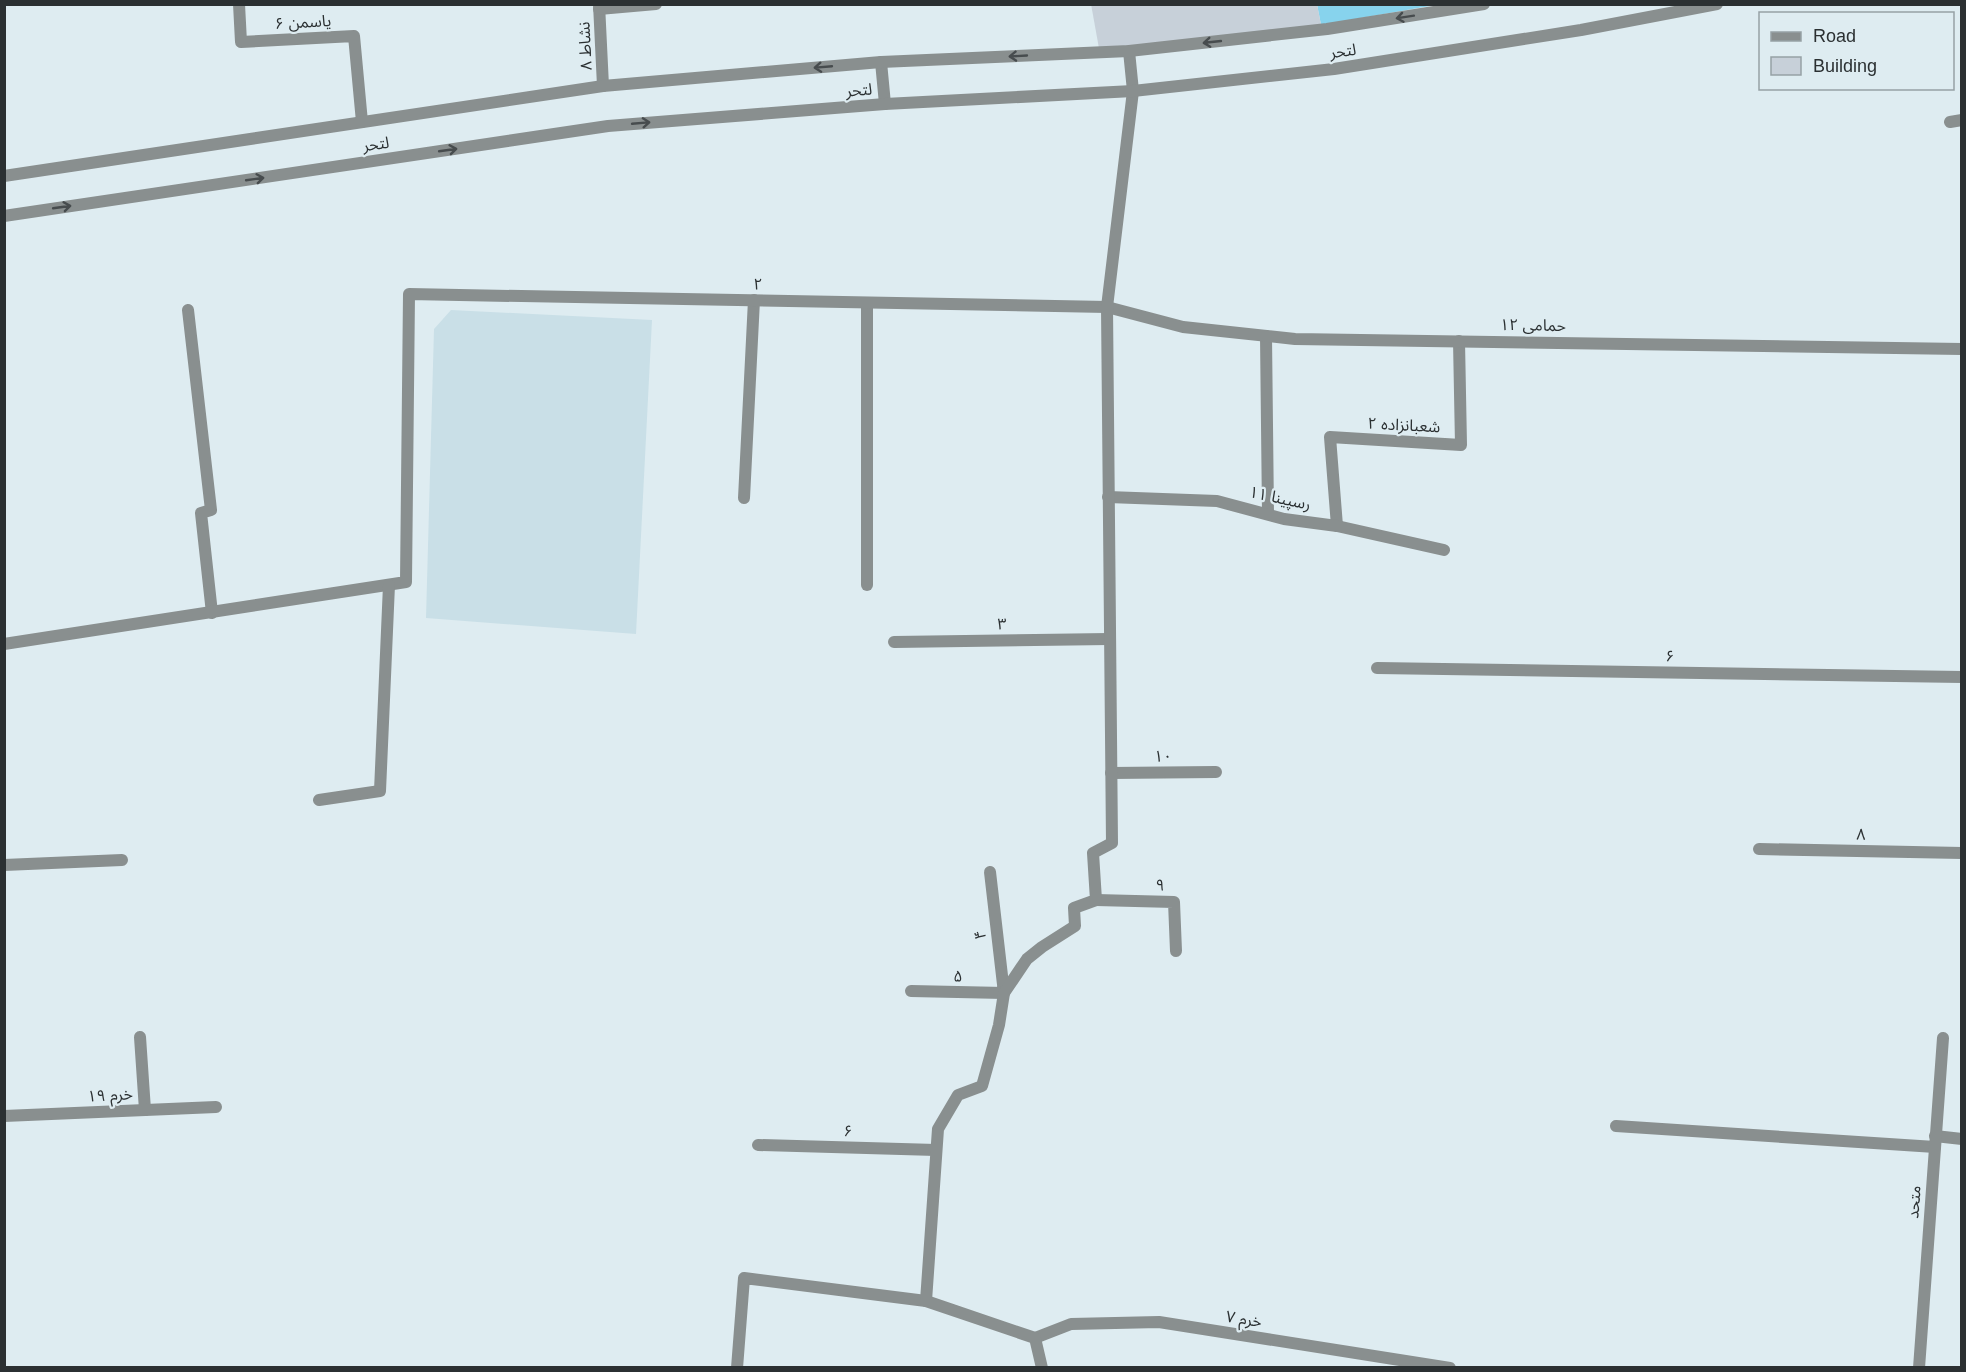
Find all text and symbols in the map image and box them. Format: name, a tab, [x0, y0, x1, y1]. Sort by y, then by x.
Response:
one-way arrow	[1396, 11, 1416, 22]
street label: یاسمن ۶	[274, 12, 332, 33]
legend	[1759, 12, 1954, 90]
street label: نشاط ۸	[575, 21, 595, 71]
text: Road	[1813, 26, 1856, 46]
one-way arrow	[1203, 37, 1222, 48]
street label: لتحر	[1328, 41, 1358, 62]
one-way arrow	[1008, 51, 1028, 62]
text: Building	[1813, 56, 1877, 76]
one-way arrow	[814, 62, 833, 73]
street label: لتحر	[844, 80, 873, 101]
one-way arrow	[631, 118, 651, 129]
street label: لتحر	[361, 134, 391, 155]
one-way arrow	[438, 144, 457, 155]
one-way arrow	[245, 173, 265, 184]
one-way arrow	[52, 202, 72, 213]
street label: ۲	[753, 275, 763, 293]
street label: حمامی ۱۲	[1500, 316, 1566, 335]
street label: شعبانزاده ۲	[1367, 415, 1441, 436]
street label: رسپینا ۱۱	[1247, 483, 1312, 515]
street label: ۳	[997, 615, 1007, 633]
street label: ۶	[1665, 647, 1675, 665]
street label: ۱۰	[1154, 747, 1172, 765]
street label: ۸	[1856, 825, 1866, 843]
street label: ۹	[1155, 876, 1165, 894]
street label: ۴	[971, 929, 989, 941]
street label: ۵	[953, 967, 963, 985]
street label: خرم ۱۹	[87, 1085, 133, 1109]
street label: ۶	[843, 1122, 853, 1140]
street label: متحد	[1904, 1185, 1924, 1219]
street label: خرم ۷	[1224, 1308, 1263, 1334]

